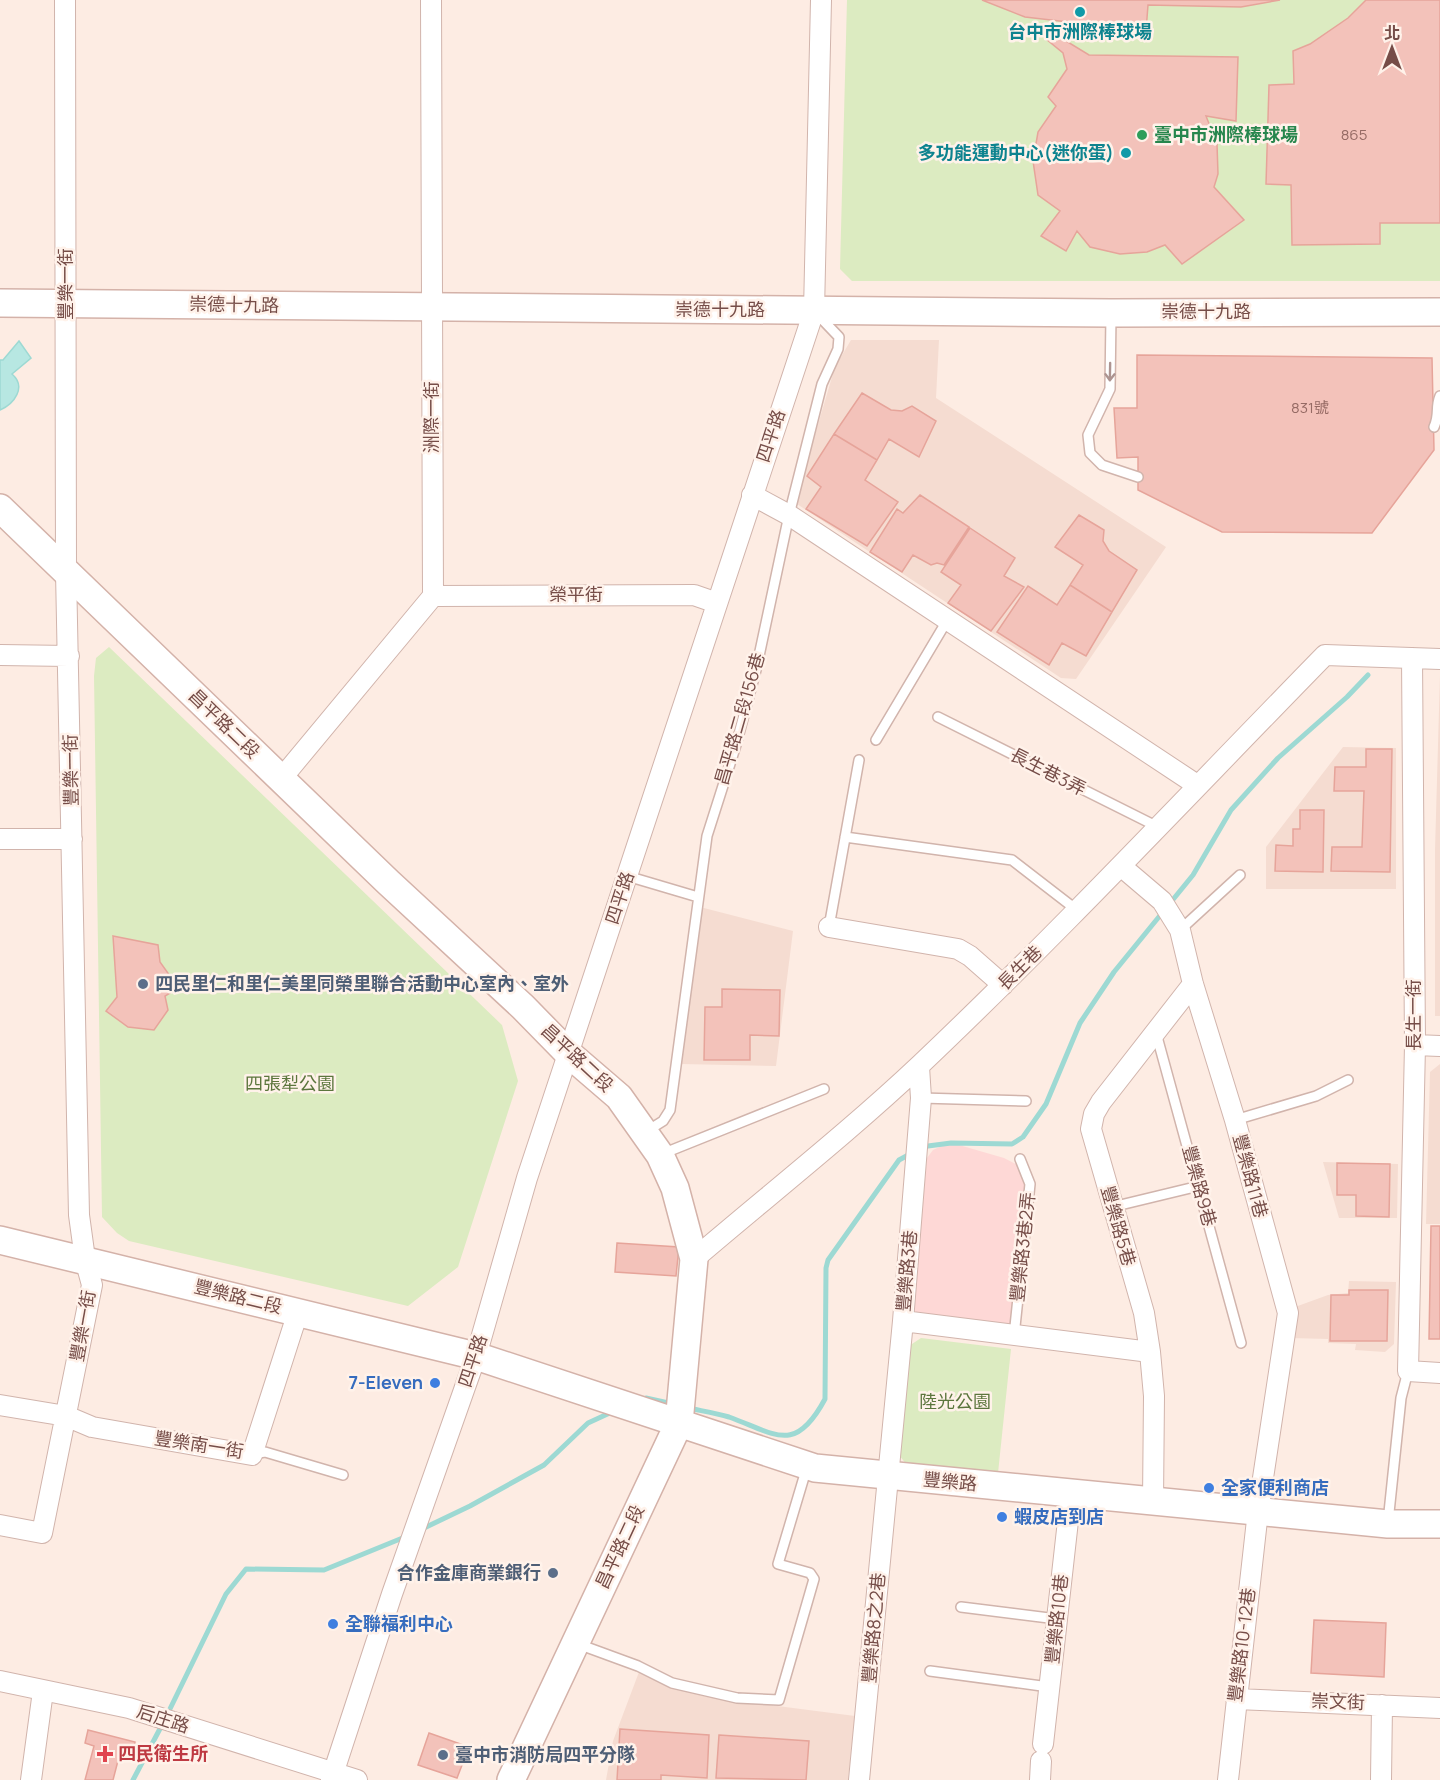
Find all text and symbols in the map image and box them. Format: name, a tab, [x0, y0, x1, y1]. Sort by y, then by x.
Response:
marker: 台中市洲際棒球場	[1073, 5, 1087, 19]
north arrow	[1362, 18, 1422, 78]
place label: 台中市洲際棒球場	[1008, 19, 1152, 43]
text: 北	[1384, 22, 1400, 44]
place label: 臺中市洲際棒球場	[1154, 122, 1298, 146]
house number: 865	[1341, 124, 1367, 145]
marker: 臺中市洲際棒球場	[1135, 128, 1149, 142]
place label: 多功能運動中心(迷你蛋)	[918, 140, 1114, 164]
marker: 多功能運動中心(迷你蛋)	[1119, 146, 1133, 160]
street label: 豐樂一街	[53, 248, 77, 320]
street label: 崇德十九路	[189, 291, 279, 317]
street label: 崇德十九路	[675, 297, 765, 321]
street label: 崇德十九路	[1161, 299, 1251, 323]
one-way arrow	[1104, 361, 1116, 381]
street label: 洲際一街	[419, 381, 443, 453]
house number: 831號	[1291, 397, 1329, 418]
street label: 四平路	[750, 406, 790, 465]
street label: 榮平街	[549, 582, 603, 606]
street label: 昌平路二段156巷	[709, 650, 769, 788]
street label: 昌平路二段	[184, 683, 265, 763]
street label: 豐樂一街	[57, 734, 83, 806]
street label: 長生巷3弄	[1006, 742, 1090, 800]
street label: 四平路	[599, 868, 639, 927]
street label: 長生巷	[992, 940, 1047, 995]
place label: 四民里仁和里仁美里同榮里聯合活動中心室內、室外	[155, 971, 569, 995]
marker: 四民里仁和里仁美里同榮里聯合活動中心室內、室外	[136, 977, 150, 991]
street label: 長生一街	[1401, 979, 1425, 1051]
street label: 昌平路二段	[537, 1018, 619, 1097]
park label: 四張犁公園	[245, 1071, 335, 1095]
street label: 豐樂路11巷	[1228, 1131, 1274, 1220]
street label: 豐樂路9巷	[1178, 1142, 1222, 1229]
street label: 豐樂路5巷	[1096, 1183, 1142, 1269]
street label: 豐樂路3巷2弄	[1004, 1191, 1040, 1303]
street label: 豐樂路3巷	[890, 1229, 922, 1313]
street label: 豐樂路二段	[192, 1273, 285, 1319]
street label: 豐樂一街	[64, 1288, 100, 1363]
street label: 四平路	[452, 1331, 492, 1390]
place label: 7-Eleven	[348, 1370, 423, 1394]
marker: 7-Eleven	[428, 1376, 442, 1390]
park label: 陸光公園	[919, 1389, 991, 1413]
street label: 豐樂南一街	[153, 1425, 245, 1463]
street label: 豐樂路	[922, 1467, 978, 1495]
place label: 全家便利商店	[1221, 1475, 1329, 1499]
marker: 全家便利商店	[1202, 1481, 1216, 1495]
street label: 昌平路二段	[589, 1501, 649, 1592]
place label: 蝦皮店到店	[1014, 1504, 1104, 1528]
marker: 蝦皮店到店	[995, 1510, 1009, 1524]
place label: 合作金庫商業銀行	[397, 1560, 541, 1584]
marker: 合作金庫商業銀行	[546, 1566, 560, 1580]
street label: 豐樂路8之2巷	[856, 1572, 890, 1684]
street label: 豐樂路10巷	[1039, 1573, 1073, 1665]
street label: 豐樂路10-12巷	[1222, 1586, 1260, 1703]
place label: 全聯福利中心	[345, 1611, 453, 1635]
marker: 全聯福利中心	[326, 1617, 340, 1631]
street label: 崇文街	[1311, 1688, 1365, 1714]
street label: 后庄路	[134, 1698, 193, 1738]
place label: 四民衛生所	[118, 1741, 208, 1765]
place label: 臺中市消防局四平分隊	[455, 1742, 635, 1766]
marker: 四民衛生所	[96, 1745, 114, 1763]
marker: 臺中市消防局四平分隊	[436, 1748, 450, 1762]

